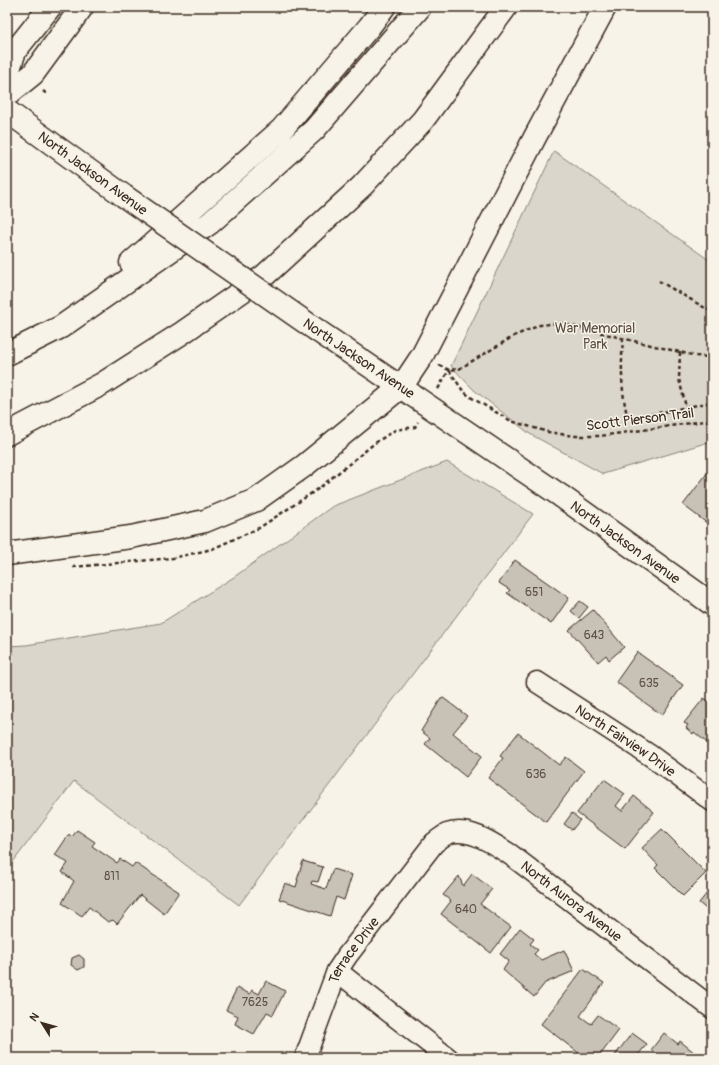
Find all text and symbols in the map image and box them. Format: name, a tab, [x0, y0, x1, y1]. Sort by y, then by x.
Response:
street label: North Jackson Avenue	[35, 128, 151, 219]
street label: North Jackson Avenue	[300, 315, 418, 402]
park label: War Memorial Park	[555, 320, 635, 353]
street label: Scott Pierson Trail	[585, 404, 695, 435]
street label: North Jackson Avenue	[567, 497, 684, 588]
house number: 651	[525, 585, 543, 600]
house number: 643	[584, 628, 605, 643]
house number: 635	[639, 676, 659, 691]
street label: North Fairview Drive	[572, 701, 679, 780]
house number: 636	[526, 767, 546, 782]
street label: North Aurora Avenue	[517, 858, 625, 945]
house number: 811	[104, 869, 120, 884]
house number: 640	[455, 902, 477, 917]
street label: Terrace Drive	[325, 914, 383, 986]
house number: 7625	[242, 995, 268, 1010]
north arrow	[22, 1003, 62, 1043]
text: N	[27, 1010, 42, 1024]

